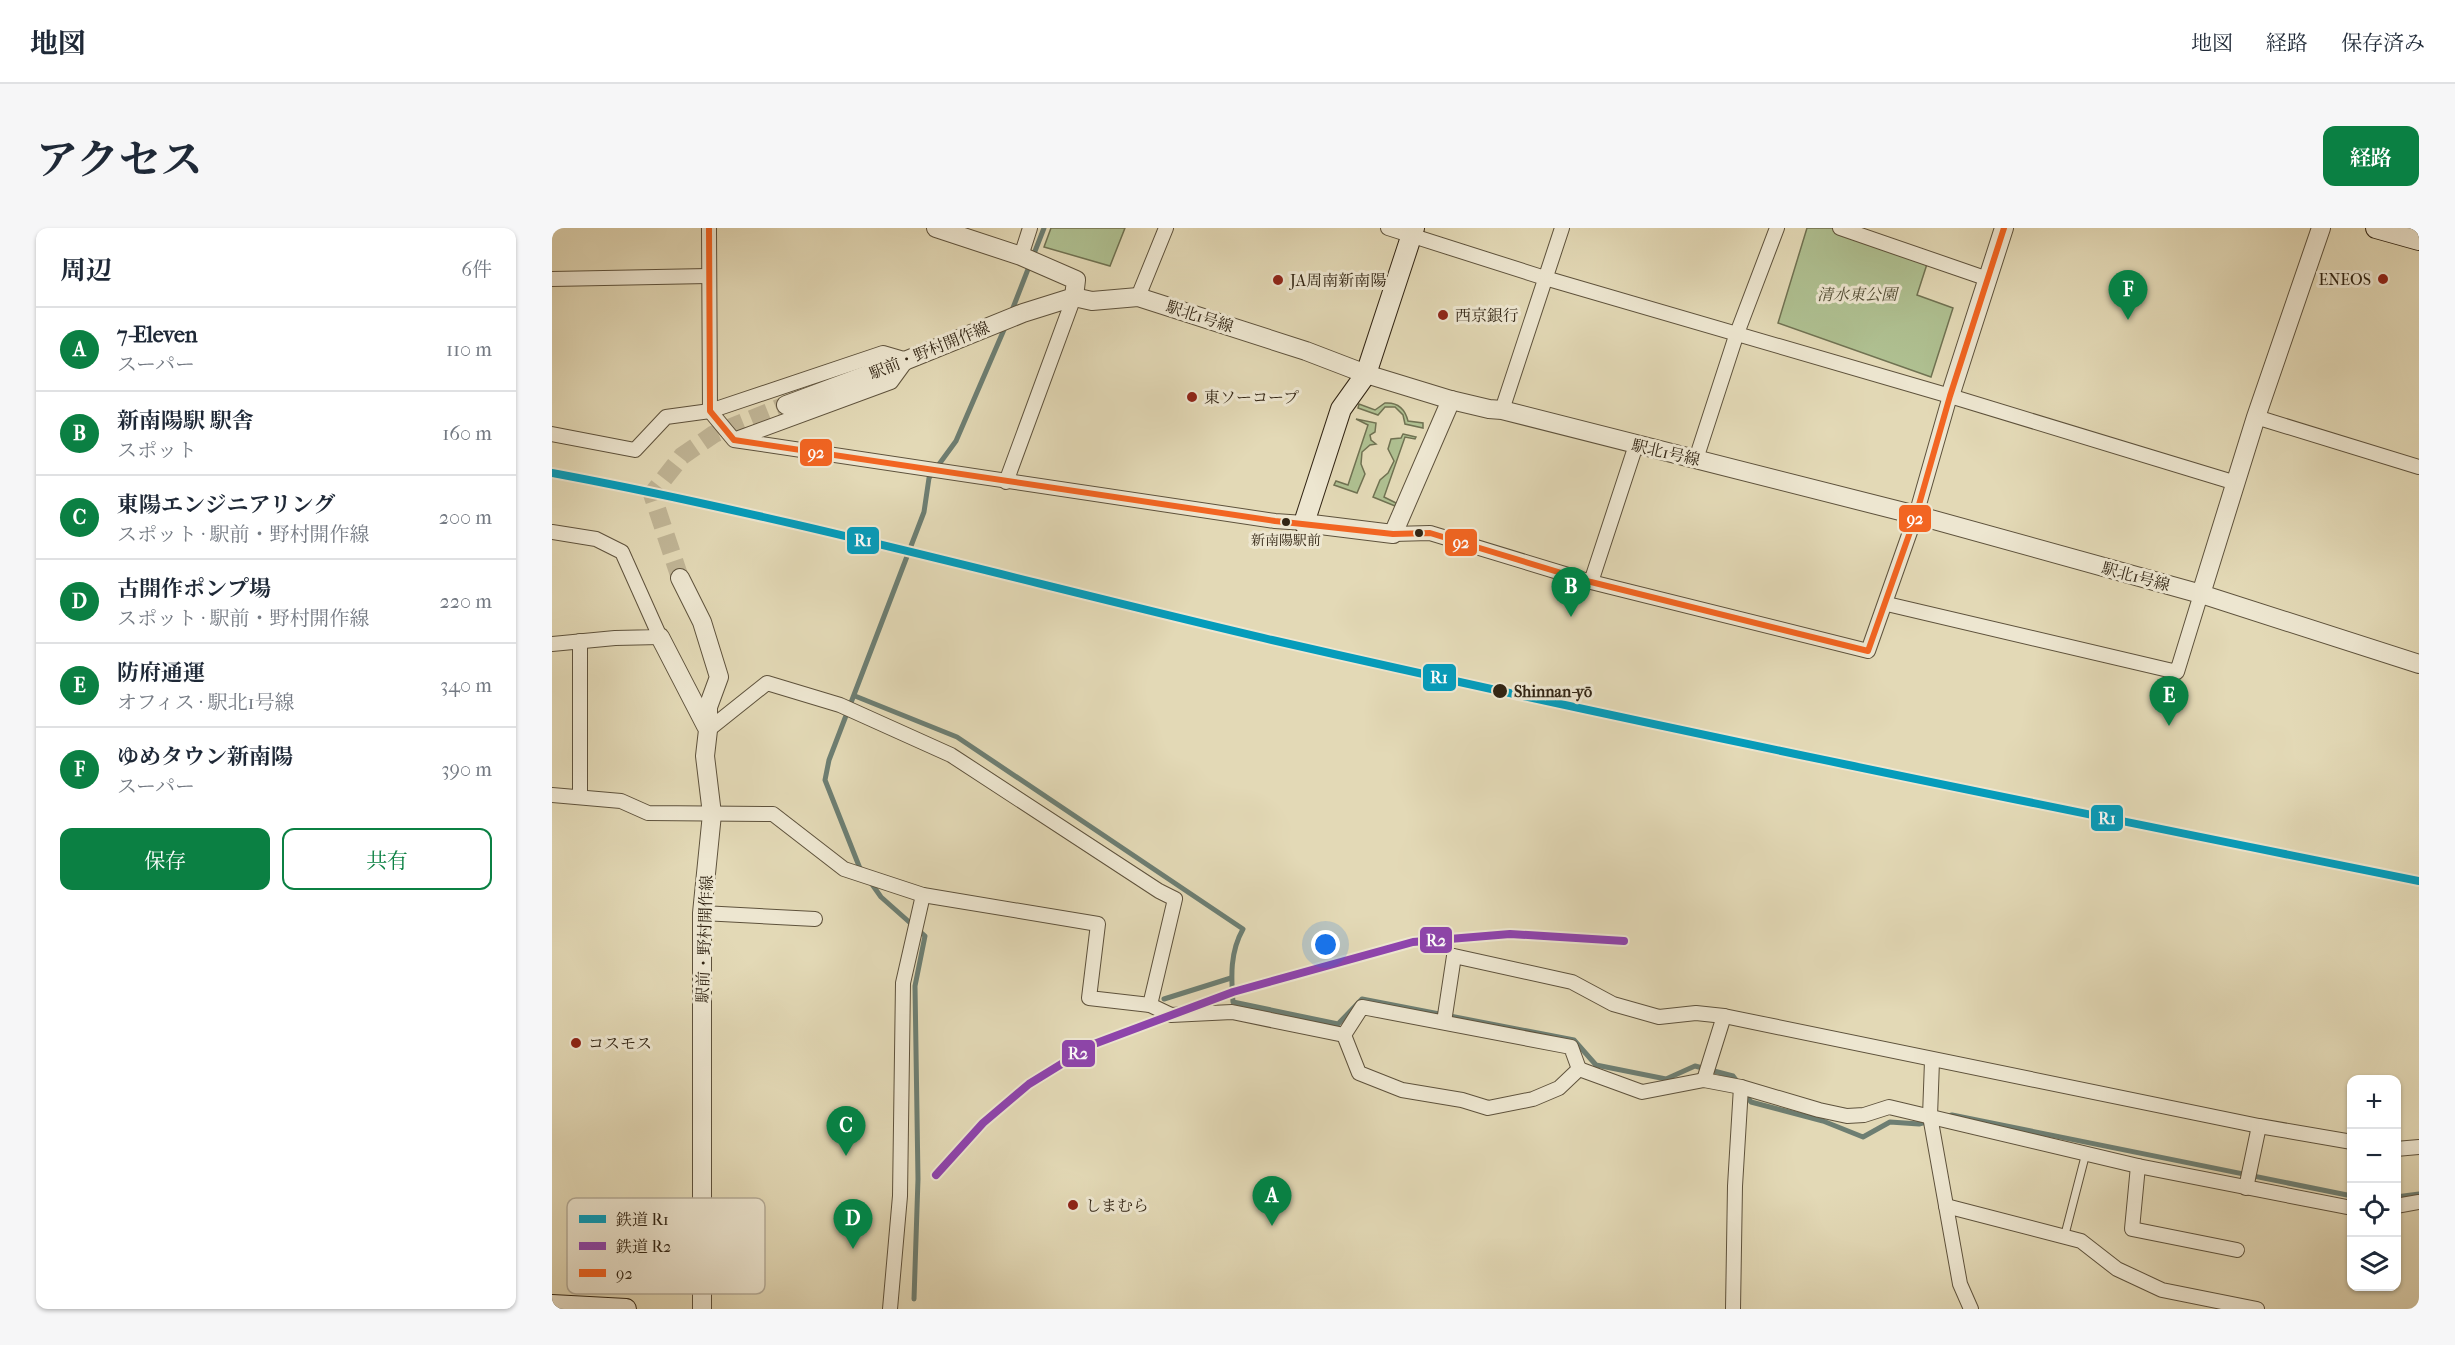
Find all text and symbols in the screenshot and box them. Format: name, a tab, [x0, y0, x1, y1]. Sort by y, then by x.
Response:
text: 地図	[30, 27, 86, 60]
text: 地図	[2191, 31, 2233, 55]
text: 経路	[2266, 31, 2308, 55]
text: 保存済み	[2341, 31, 2425, 55]
button: 経路	[2323, 126, 2419, 186]
text: アクセス	[36, 136, 203, 185]
text: 周辺	[60, 255, 112, 286]
text: 6件	[461, 258, 492, 281]
pin: F	[2108, 270, 2148, 320]
place label: ENEOS	[2318, 270, 2371, 289]
place label: JA周南新南陽	[1288, 271, 1386, 290]
marker: ENEOS	[2376, 272, 2390, 286]
marker: JA周南新南陽	[1271, 273, 1285, 287]
park label: 清水東公園	[1817, 285, 1900, 304]
street label: 駅北1号線	[1164, 297, 1236, 336]
place label: 西京銀行	[1455, 306, 1519, 325]
marker: 西京銀行	[1436, 308, 1450, 322]
street label: 駅前・野村開作線	[866, 318, 992, 383]
text: 7-Eleven	[117, 322, 198, 348]
text: A	[73, 338, 86, 361]
text: 110 m	[446, 338, 492, 361]
text: スーパー	[117, 353, 195, 376]
place label: 東ソーコープ	[1204, 388, 1299, 407]
marker: 東ソーコープ	[1185, 390, 1199, 404]
text: 新南陽駅 駅舎	[117, 408, 254, 434]
text: B	[73, 422, 86, 445]
text: 160 m	[442, 422, 492, 445]
street label: 駅北1号線	[1630, 435, 1702, 470]
line badge: 92	[799, 438, 833, 467]
text: スポット	[117, 439, 197, 462]
text: 92	[807, 443, 824, 463]
text: 東陽エンジニアリング	[117, 492, 335, 518]
line badge: 92	[1898, 504, 1932, 533]
text: C	[73, 506, 86, 529]
text: 200 m	[439, 506, 492, 529]
text: 92	[1906, 509, 1923, 529]
marker: 新南陽駅前	[1280, 516, 1292, 528]
text: スポット · 駅前・野村開作線	[117, 523, 370, 546]
line badge: R1	[846, 526, 880, 555]
unlabelled marker	[1413, 527, 1425, 539]
line badge: 92	[1444, 528, 1478, 557]
text: R1	[854, 531, 872, 550]
place label: 新南陽駅前	[1251, 532, 1321, 549]
text: 92	[1452, 533, 1469, 553]
street label: 駅北1号線	[2100, 558, 2172, 595]
pin: B	[1552, 568, 1590, 617]
text: 古開作ポンプ場	[117, 576, 271, 602]
text: D	[72, 590, 87, 613]
text: 220 m	[439, 590, 492, 613]
text: スポット · 駅前・野村開作線	[117, 607, 370, 630]
text: 防府通運	[117, 660, 205, 686]
line badge: R1	[1422, 663, 1457, 692]
text: R1	[1430, 668, 1448, 687]
text: E	[73, 674, 86, 697]
text: 340 m	[440, 674, 492, 697]
pin: E	[2150, 676, 2188, 726]
marker: Shinnan-yō	[1491, 682, 1509, 700]
place label: Shinnan-yō	[1514, 682, 1592, 702]
text: オフィス · 駅北1号線	[117, 691, 295, 714]
text: ゆめタウン新南陽	[117, 744, 293, 770]
text: F	[74, 758, 85, 781]
text: 390 m	[441, 758, 492, 781]
text: スーパー	[117, 775, 195, 798]
line badge: R1	[2090, 804, 2124, 832]
text: R1	[2098, 809, 2116, 828]
button: 保存	[60, 828, 270, 890]
button: 共有	[282, 828, 492, 890]
street label: 駅前・野村開作線	[693, 875, 716, 1003]
line badge: R2	[1419, 926, 1453, 954]
your location	[1311, 930, 1340, 959]
text: R2	[1426, 931, 1446, 950]
place label: コスモス	[588, 1034, 652, 1053]
marker: コスモス	[569, 1036, 583, 1050]
line badge: R2	[1061, 1039, 1096, 1068]
text: R2	[1068, 1044, 1088, 1063]
map controls	[2347, 1075, 2401, 1291]
button: +	[2347, 1075, 2401, 1129]
pin: C	[826, 1106, 866, 1156]
button: −	[2347, 1129, 2401, 1183]
pin: A	[1252, 1176, 1292, 1226]
button: locate	[2347, 1183, 2401, 1237]
place label: しまむら	[1085, 1196, 1149, 1215]
legend	[567, 1198, 765, 1294]
marker: しまむら	[1066, 1198, 1080, 1212]
pin: D	[834, 1200, 872, 1249]
text: 鉄道 R1	[615, 1210, 669, 1229]
text: 鉄道 R2	[615, 1237, 671, 1256]
button: layers	[2347, 1237, 2401, 1291]
text: 92	[616, 1264, 633, 1283]

